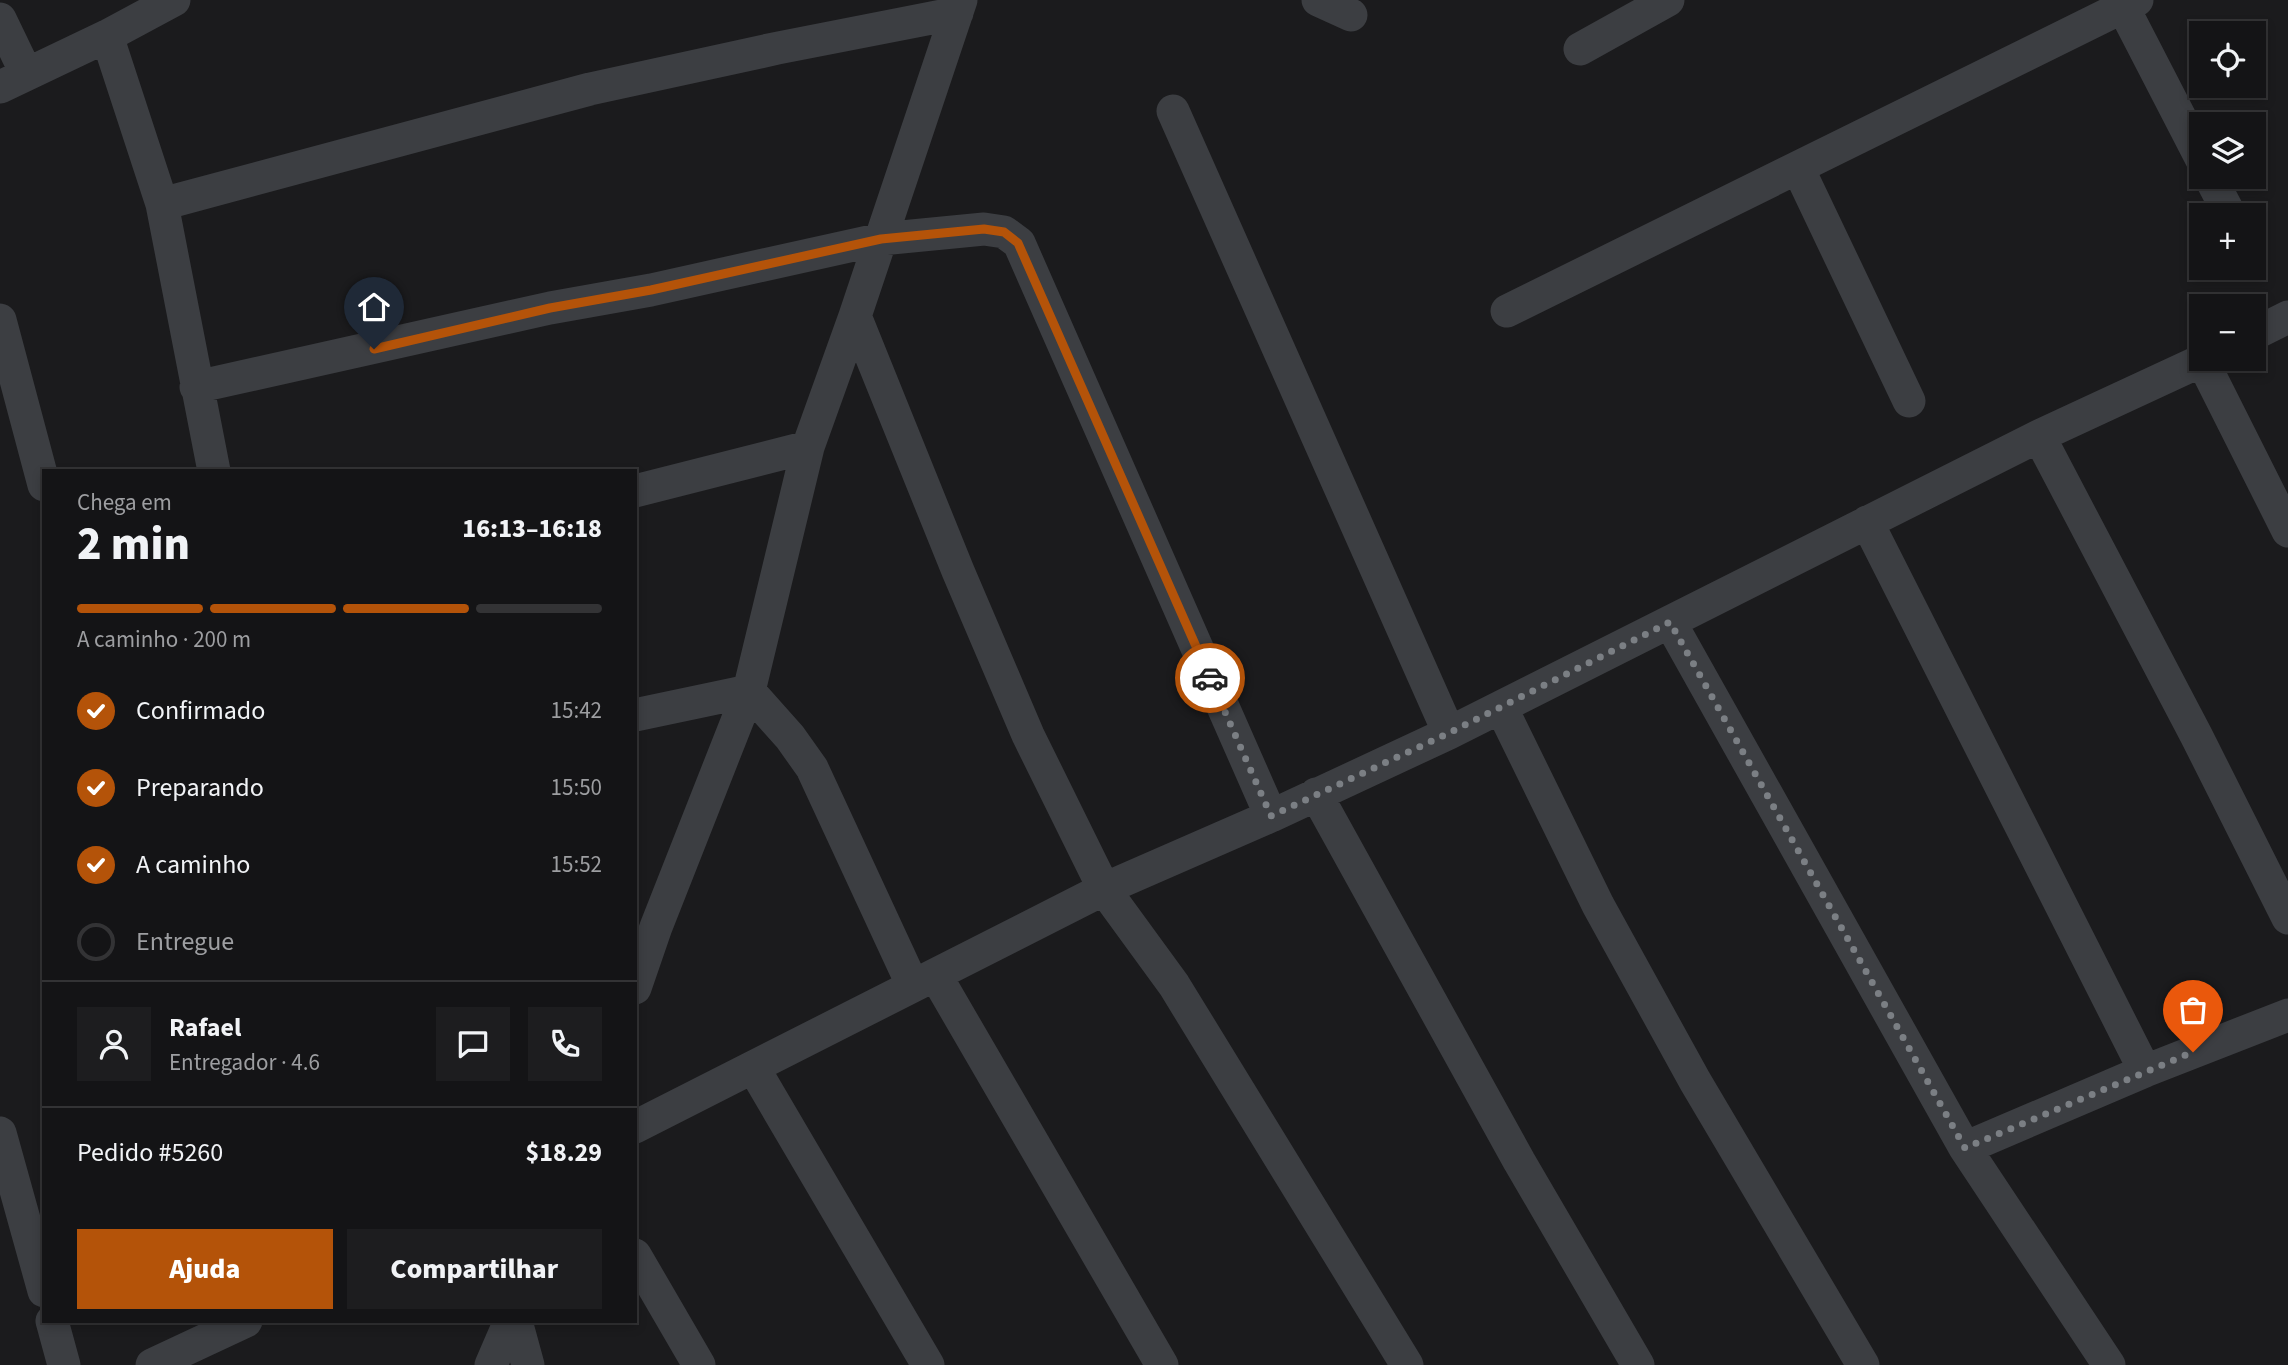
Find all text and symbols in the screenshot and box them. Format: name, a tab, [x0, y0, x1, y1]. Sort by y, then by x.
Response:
map controls	[2189, 21, 2266, 371]
button: locate	[2189, 21, 2266, 98]
button: layers	[2189, 112, 2266, 189]
button: +	[2189, 203, 2266, 280]
pin	[344, 277, 404, 349]
icon: home	[355, 288, 393, 326]
button: −	[2189, 294, 2266, 371]
text: Chega em	[77, 486, 172, 519]
text: 16:13–16:18	[462, 510, 602, 547]
text: 2 min	[77, 512, 190, 577]
text: A caminho · 200 m	[77, 623, 251, 656]
courier	[1175, 643, 1245, 713]
icon: car	[1191, 659, 1229, 697]
icon: check	[77, 692, 115, 730]
text: Confirmado	[136, 692, 265, 729]
text: 15:42	[551, 694, 602, 727]
icon: check	[77, 769, 115, 807]
text: Preparando	[136, 769, 264, 806]
text: 15:50	[551, 771, 602, 804]
icon: check	[77, 846, 115, 884]
text: A caminho	[136, 846, 250, 883]
text: 15:52	[551, 848, 602, 881]
text: Entregue	[136, 923, 234, 960]
pin	[2163, 980, 2223, 1052]
icon: bag	[2174, 991, 2212, 1029]
button: person	[77, 1007, 151, 1081]
button: chat	[436, 1007, 510, 1081]
button: phone	[528, 1007, 602, 1081]
text: Rafael	[169, 1009, 241, 1046]
text: Entregador · 4.6	[169, 1046, 320, 1079]
text: Pedido #5260	[77, 1134, 223, 1171]
text: $18.29	[526, 1134, 602, 1171]
button: Ajuda	[77, 1229, 333, 1309]
button: Compartilhar	[347, 1229, 602, 1309]

